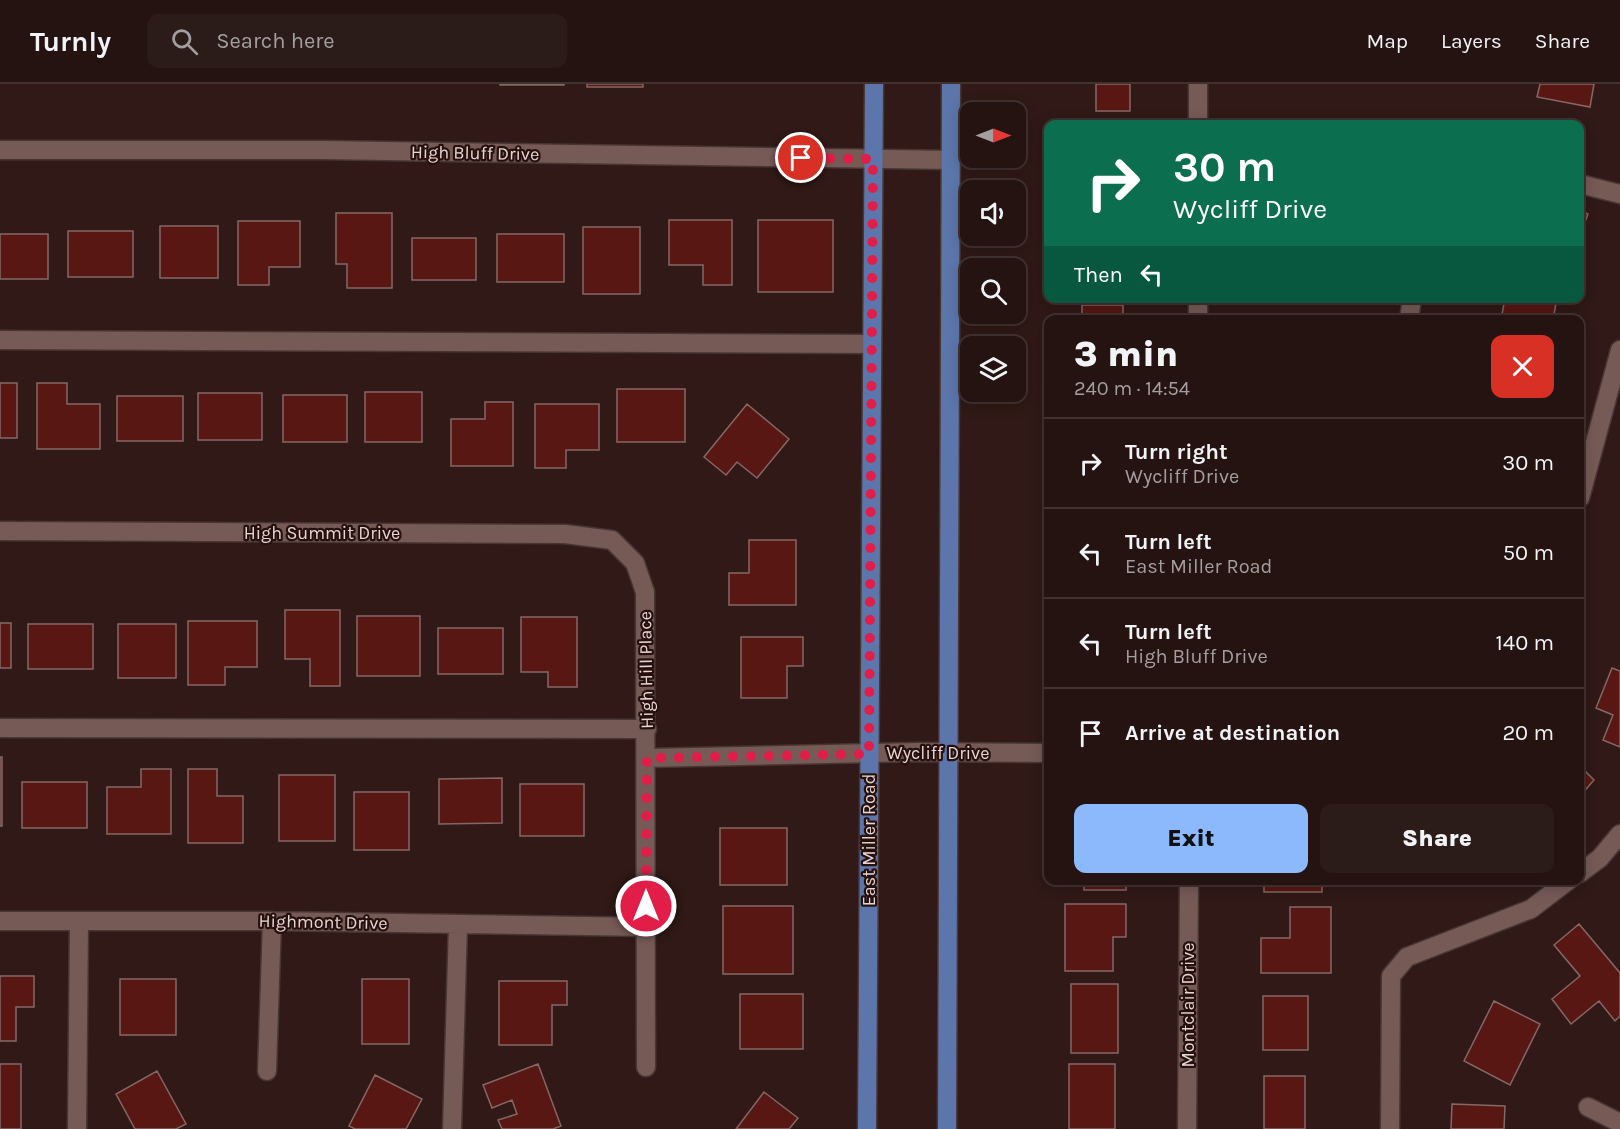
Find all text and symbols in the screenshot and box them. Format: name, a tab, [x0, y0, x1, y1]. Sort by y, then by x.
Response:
search box	[147, 14, 567, 68]
text: Turnly	[30, 25, 111, 58]
icon: search	[168, 25, 201, 58]
text: Search here	[216, 28, 335, 54]
text: Map	[1366, 29, 1408, 53]
text: Layers	[1441, 29, 1502, 53]
text: Share	[1535, 29, 1590, 53]
north arrow	[960, 102, 1026, 168]
map controls	[960, 102, 1026, 402]
pin	[775, 132, 826, 183]
street label: High Bluff Drive	[411, 141, 539, 165]
icon: arrive	[784, 141, 817, 174]
text: 30 m	[1173, 142, 1276, 192]
icon: right	[1074, 144, 1152, 222]
button: sound	[960, 180, 1026, 246]
text: Wycliff Drive	[1173, 193, 1327, 225]
button: search	[960, 258, 1026, 324]
icon: left	[1135, 258, 1168, 291]
text: Then	[1074, 262, 1123, 288]
text: 3 min	[1074, 333, 1178, 375]
button: close	[1491, 335, 1554, 398]
button: layers	[960, 336, 1026, 402]
text: 240 m · 14:54	[1074, 377, 1190, 400]
text: Turn right	[1125, 439, 1228, 465]
icon: right	[1074, 447, 1107, 480]
text: 30 m	[1502, 450, 1554, 476]
text: Wycliff Drive	[1125, 465, 1239, 488]
street label: High Summit Drive	[244, 522, 400, 544]
text: Turn left	[1125, 529, 1212, 555]
icon: left	[1074, 537, 1107, 570]
text: 50 m	[1503, 540, 1554, 566]
text: East Miller Road	[1125, 555, 1272, 578]
street label: High Hill Place	[634, 611, 658, 729]
text: Turn left	[1125, 619, 1212, 645]
icon: left	[1074, 627, 1107, 660]
text: 140 m	[1496, 630, 1554, 656]
text: High Bluff Drive	[1125, 645, 1268, 668]
icon: arrive	[1074, 717, 1107, 750]
text: Arrive at destination	[1125, 720, 1340, 746]
text: 20 m	[1502, 720, 1554, 746]
street label: Wycliff Drive	[887, 742, 989, 764]
street label: East Miller Road	[858, 774, 880, 906]
button: Exit	[1074, 804, 1308, 873]
button: Share	[1320, 804, 1554, 873]
position arrow	[614, 874, 678, 938]
street label: Highmont Drive	[258, 910, 388, 934]
street label: Montclair Drive	[1177, 942, 1199, 1068]

